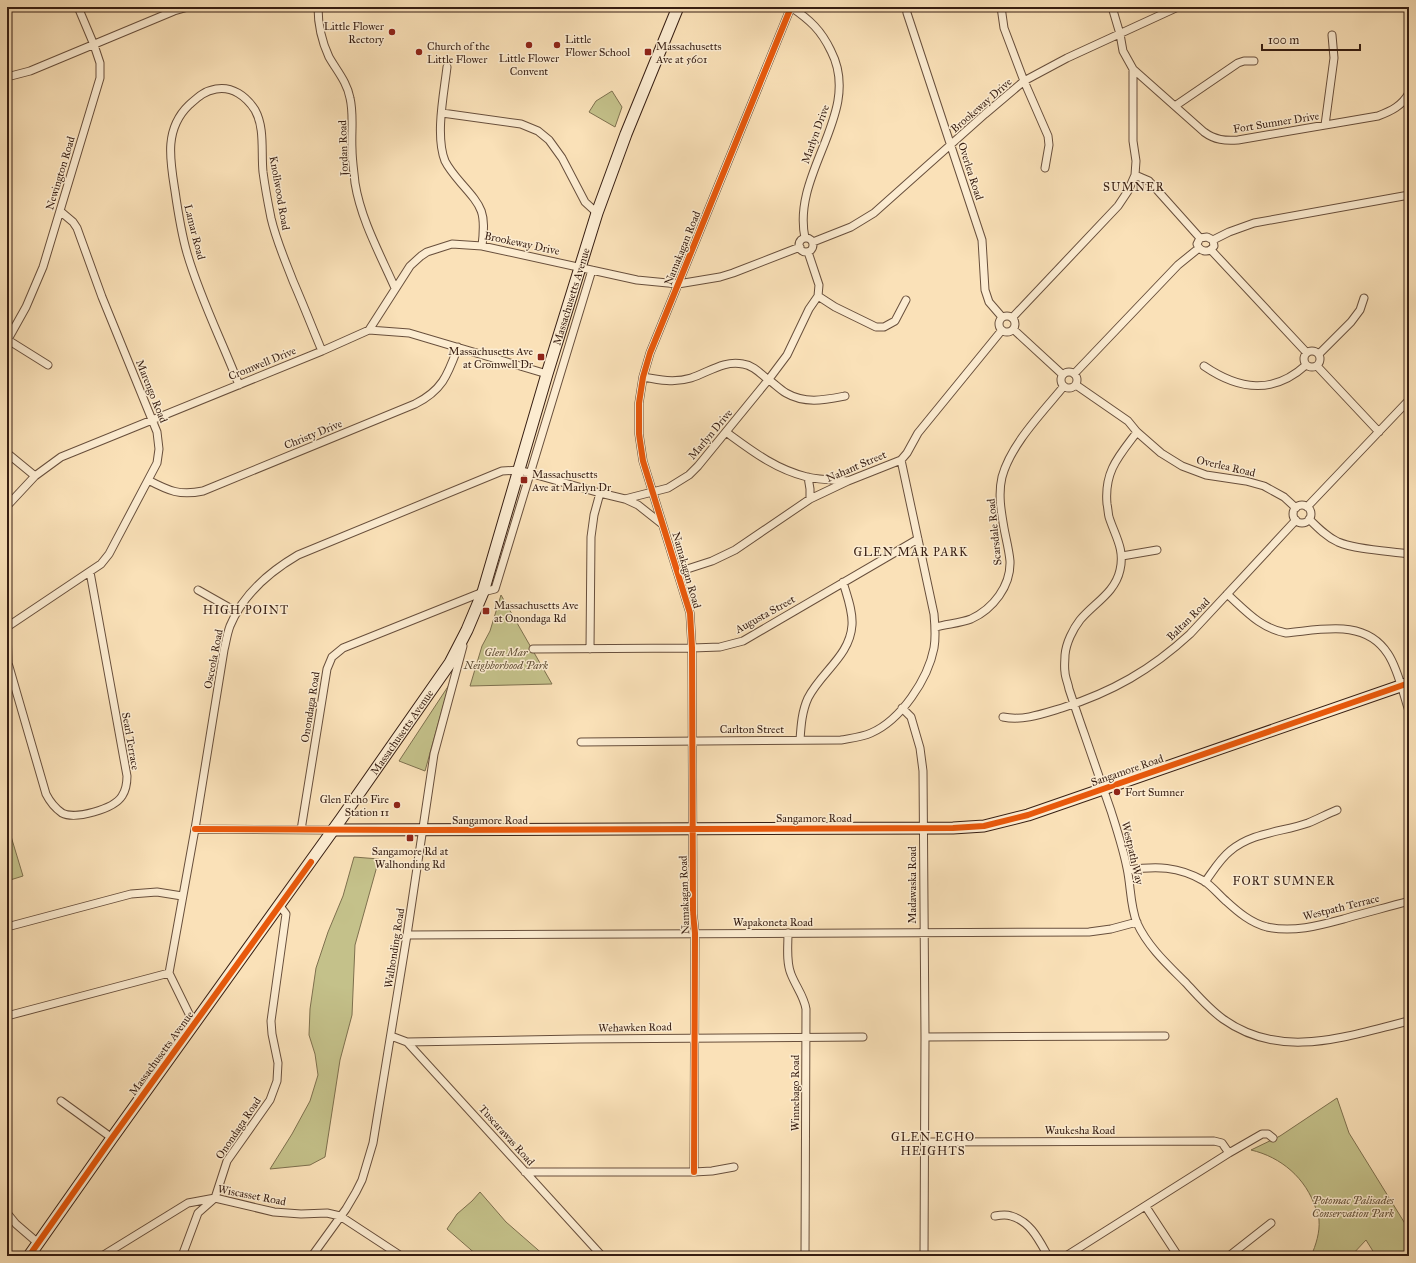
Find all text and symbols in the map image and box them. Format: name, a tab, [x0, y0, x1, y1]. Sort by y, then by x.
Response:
place label: Little Flower Rectory	[324, 20, 385, 46]
scale bar	[1262, 26, 1360, 52]
marker: Little Flower Rectory	[387, 27, 397, 37]
place label: Little Flower School	[565, 33, 630, 59]
text: 100 m	[1268, 33, 1299, 47]
place label: Church of the Little Flower	[427, 40, 490, 66]
marker: Little Flower Convent	[524, 40, 534, 50]
marker: Little Flower School	[552, 40, 562, 50]
place label: Massachusetts Ave at 5601	[655, 40, 722, 66]
marker: Church of the Little Flower	[414, 47, 424, 57]
marker: Massachusetts Ave at 5601	[643, 47, 653, 57]
place label: Little Flower Convent	[499, 52, 560, 78]
street label: Brookeway Drive	[948, 75, 1015, 135]
street label: Marlyn Drive	[799, 103, 832, 165]
street label: Fort Sumner Drive	[1232, 109, 1320, 136]
street label: Jordan Road	[336, 119, 352, 177]
street label: Newington Road	[43, 134, 78, 212]
street label: Overlea Road	[955, 141, 986, 202]
street label: Knollwood Road	[267, 155, 292, 232]
district label: SUMNER	[1103, 180, 1165, 194]
street label: Lamar Road	[181, 203, 208, 262]
street label: Namakagan Road	[662, 209, 703, 287]
street label: Brookeway Drive	[483, 229, 561, 258]
street label: Massachusetts Avenue	[550, 246, 593, 347]
street label: Cromwell Drive	[227, 344, 298, 383]
place label: Massachusetts Ave at Cromwell Dr	[448, 345, 534, 371]
marker: Massachusetts Ave at Cromwell Dr	[536, 352, 546, 362]
street label: Marengo Road	[133, 358, 170, 425]
street label: Marlyn Drive	[686, 406, 735, 462]
street label: Christy Drive	[282, 417, 345, 452]
street label: Nahant Street	[824, 448, 888, 485]
street label: Overlea Road	[1195, 453, 1257, 480]
place label: Massachusetts Ave at Marlyn Dr	[531, 468, 612, 494]
marker: Massachusetts Ave at Marlyn Dr	[519, 475, 529, 485]
street label: Scarsdale Road	[984, 497, 1004, 566]
street label: Namakagan Road	[669, 530, 704, 610]
district label: GLEN MAR PARK	[853, 545, 969, 559]
street label: Augusta Street	[732, 593, 798, 637]
street label: Baltan Road	[1164, 595, 1213, 643]
place label: Massachusetts Ave at Onondaga Rd	[494, 599, 579, 625]
district label: HIGH POINT	[203, 603, 289, 617]
marker: Massachusetts Ave at Onondaga Rd	[481, 606, 491, 616]
street label: Osceola Road	[201, 628, 226, 690]
park label: Glen Mar Neighborhood Park	[463, 646, 548, 672]
street label: Onondaga Road	[298, 670, 323, 743]
street label: Massachusetts Avenue	[368, 687, 437, 778]
street label: Searl Terrace	[119, 711, 142, 771]
street label: Carlton Street	[720, 723, 784, 736]
street label: Sangamore Road	[1089, 752, 1166, 789]
place label: Fort Sumner	[1125, 786, 1185, 799]
marker: Fort Sumner	[1112, 787, 1122, 797]
place label: Glen Echo Fire Station 11	[320, 793, 389, 819]
marker: Glen Echo Fire Station 11	[392, 800, 402, 810]
street label: Sangamore Road	[776, 812, 852, 825]
street label: Sangamore Road	[452, 814, 528, 827]
street label: Westpath Way	[1119, 820, 1146, 887]
marker: Sangamore Rd at Walhonding Rd	[405, 833, 415, 843]
place label: Sangamore Rd at Walhonding Rd	[372, 845, 448, 871]
street label: Madawaska Road	[906, 846, 919, 924]
street label: Namakagan Road	[677, 855, 692, 935]
district label: FORT SUMNER	[1233, 874, 1335, 888]
street label: Westpath Terrace	[1302, 892, 1381, 923]
street label: Walhonding Road	[382, 907, 407, 989]
street label: Wapakoneta Road	[733, 916, 814, 929]
street label: Massachusetts Avenue	[126, 1008, 197, 1098]
street label: Wehawken Road	[598, 1020, 672, 1035]
street label: Winnebago Road	[789, 1054, 802, 1131]
street label: Onondaga Road	[213, 1095, 264, 1162]
street label: Tuscarawas Road	[476, 1102, 537, 1169]
street label: Waukesha Road	[1045, 1124, 1116, 1137]
district label: GLEN ECHO HEIGHTS	[891, 1130, 975, 1158]
street label: Wiscasset Road	[217, 1183, 288, 1209]
park label: Potomac Palisades Conservation Park	[1312, 1194, 1395, 1220]

